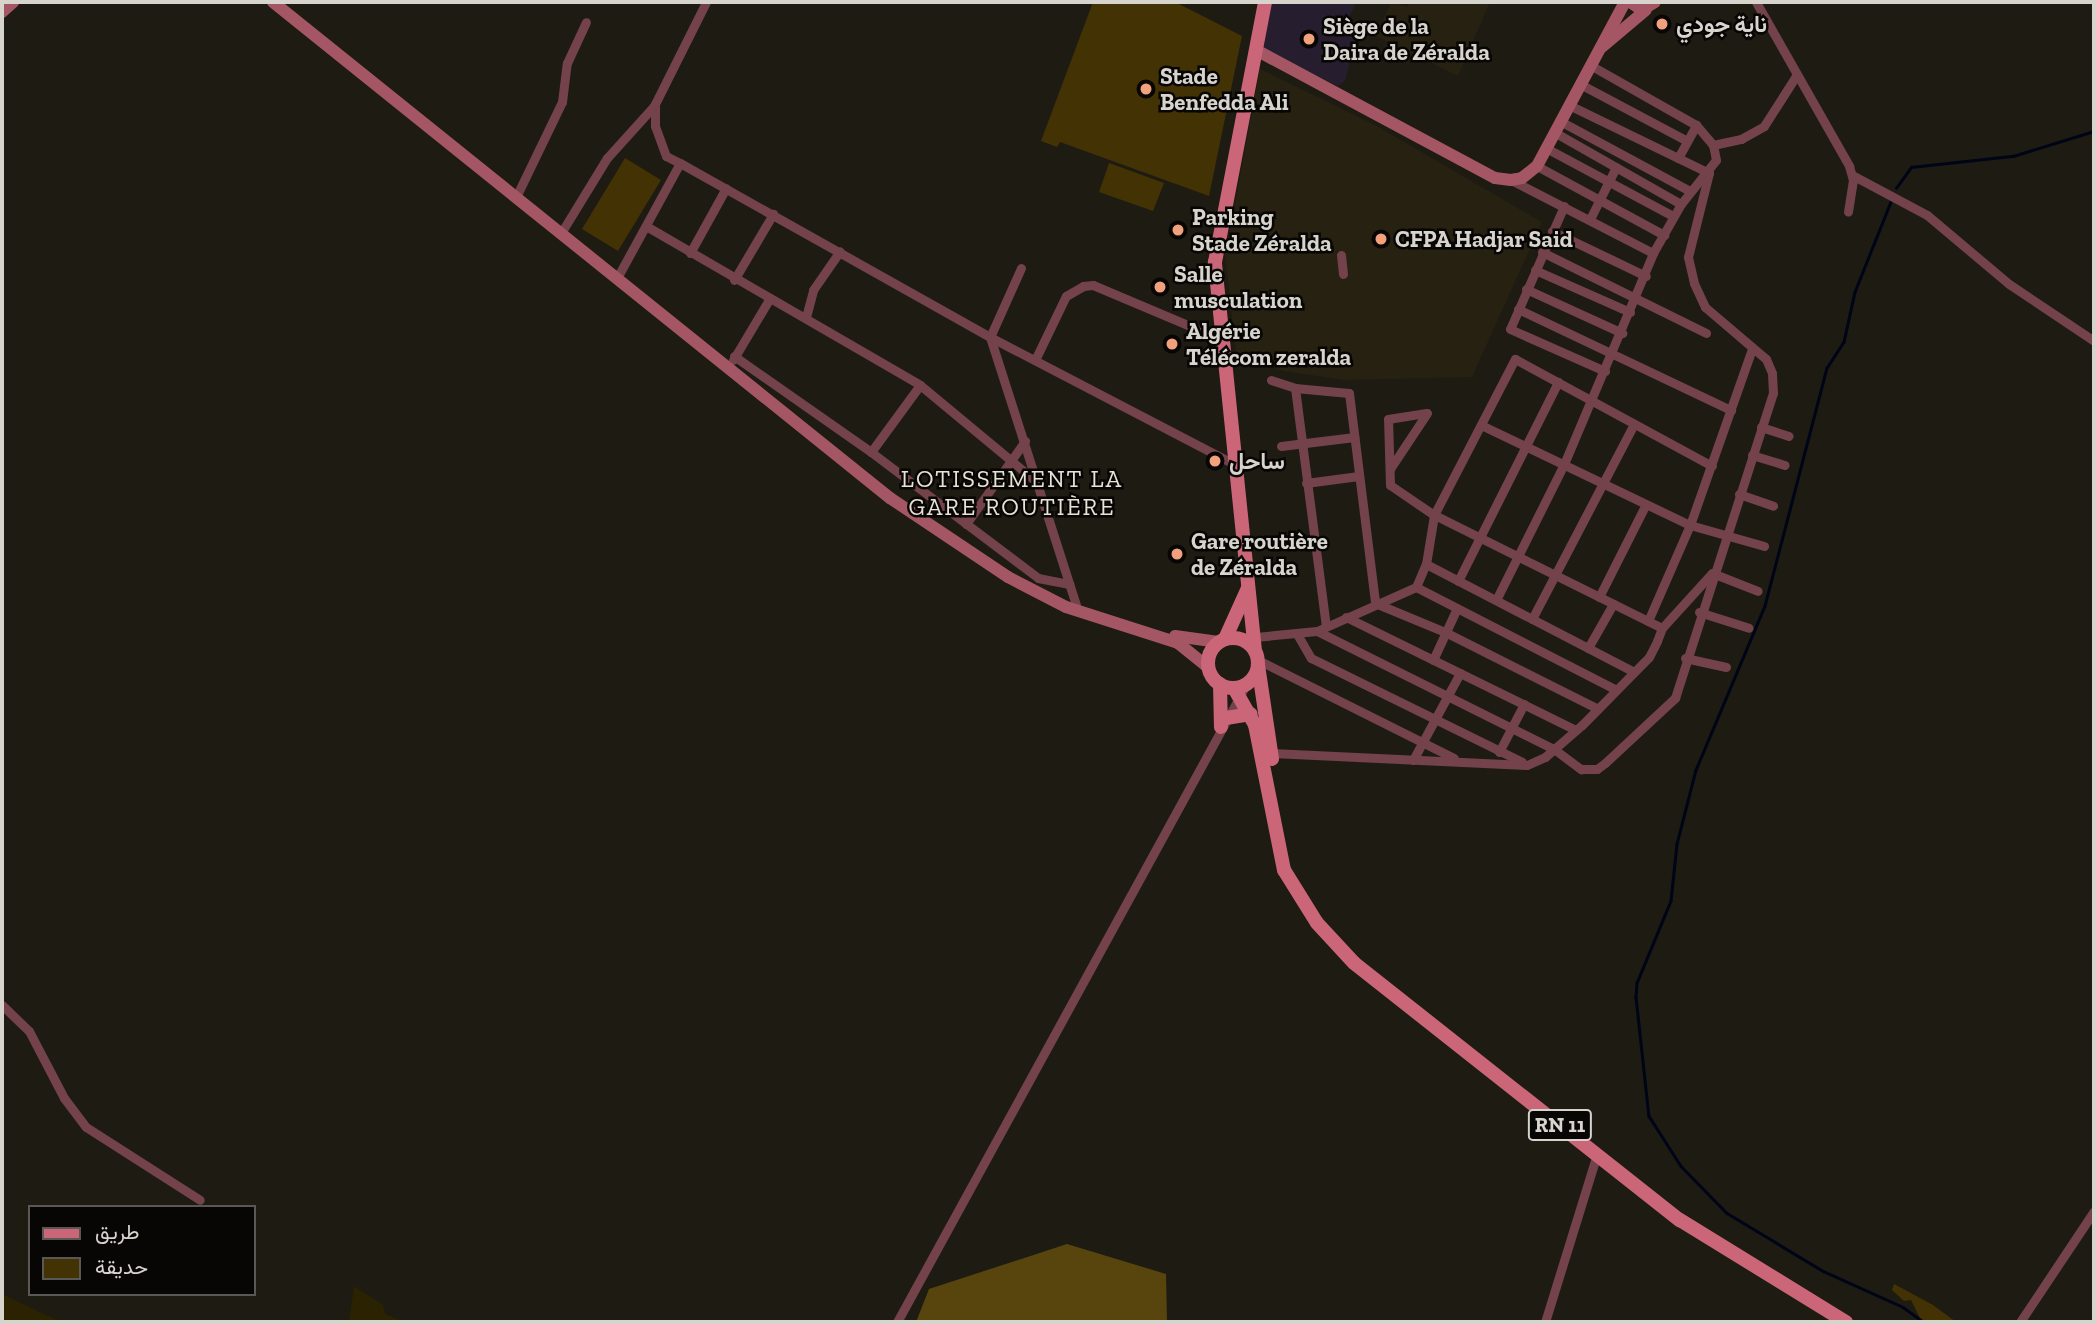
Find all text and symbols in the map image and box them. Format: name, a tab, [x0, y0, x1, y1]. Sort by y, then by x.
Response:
place label: ناية جودي	[1676, 10, 1767, 38]
place label: Siège de la Daira de Zéralda	[1323, 12, 1490, 66]
marker: ناية جودي	[1654, 16, 1670, 32]
marker: Siège de la Daira de Zéralda	[1301, 31, 1317, 47]
place label: Stade Benfedda Ali	[1160, 62, 1289, 116]
marker: Stade Benfedda Ali	[1138, 81, 1154, 97]
place label: Parking Stade Zéralda	[1192, 203, 1332, 257]
marker: Parking Stade Zéralda	[1170, 222, 1186, 238]
place label: CFPA Hadjar Said	[1395, 225, 1574, 253]
marker: CFPA Hadjar Said	[1373, 231, 1389, 247]
place label: Salle musculation	[1174, 260, 1302, 314]
marker: Salle musculation	[1152, 279, 1168, 295]
place label: Algérie Télécom zeralda	[1186, 317, 1351, 371]
marker: Algérie Télécom zeralda	[1164, 336, 1180, 352]
place label: ساحل	[1229, 447, 1285, 475]
marker: ساحل	[1207, 453, 1223, 469]
district label: LOTISSEMENT LA GARE ROUTIÈRE	[902, 465, 1122, 521]
place label: Gare routière de Zéralda	[1191, 527, 1328, 581]
marker: Gare routière de Zéralda	[1169, 546, 1185, 562]
road number: RN 11	[1527, 1108, 1593, 1142]
legend	[28, 1205, 256, 1296]
text: طريق	[95, 1219, 140, 1244]
text: حديقة	[95, 1254, 148, 1279]

